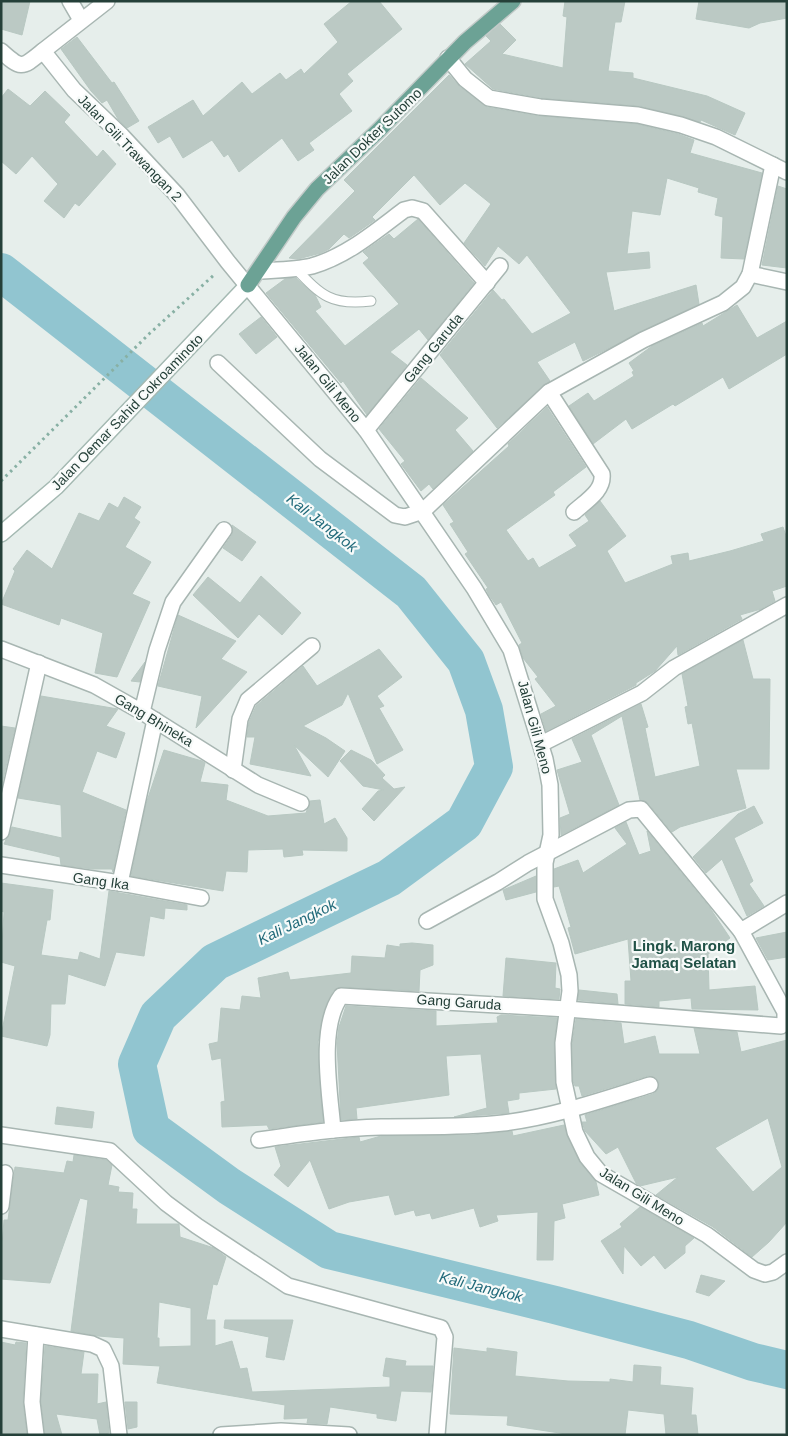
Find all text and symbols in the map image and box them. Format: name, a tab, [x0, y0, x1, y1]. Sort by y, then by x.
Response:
street label: Jalan Dokter Sutomo	[319, 85, 425, 187]
street label: Jalan Gili Trawangan 2	[75, 91, 185, 205]
street label: Gang Garuda	[400, 310, 466, 386]
street label: Jalan Oemar Sahid Cokroaminoto	[48, 330, 206, 493]
street label: Jalan Gili Meno	[291, 340, 365, 426]
water label: Kali Jangkok	[284, 490, 362, 556]
street label: Jalan Gili Meno	[515, 678, 555, 776]
street label: Gang Bhineka	[112, 690, 196, 750]
street label: Gang Ika	[72, 869, 130, 893]
water label: Kali Jangkok	[255, 895, 340, 948]
district label: Lingk. Marong Jamaq Selatan	[631, 937, 737, 971]
street label: Gang Garuda	[416, 991, 502, 1013]
street label: Jalan Gili Meno	[597, 1164, 687, 1228]
water label: Kali Jangkok	[438, 1268, 526, 1305]

